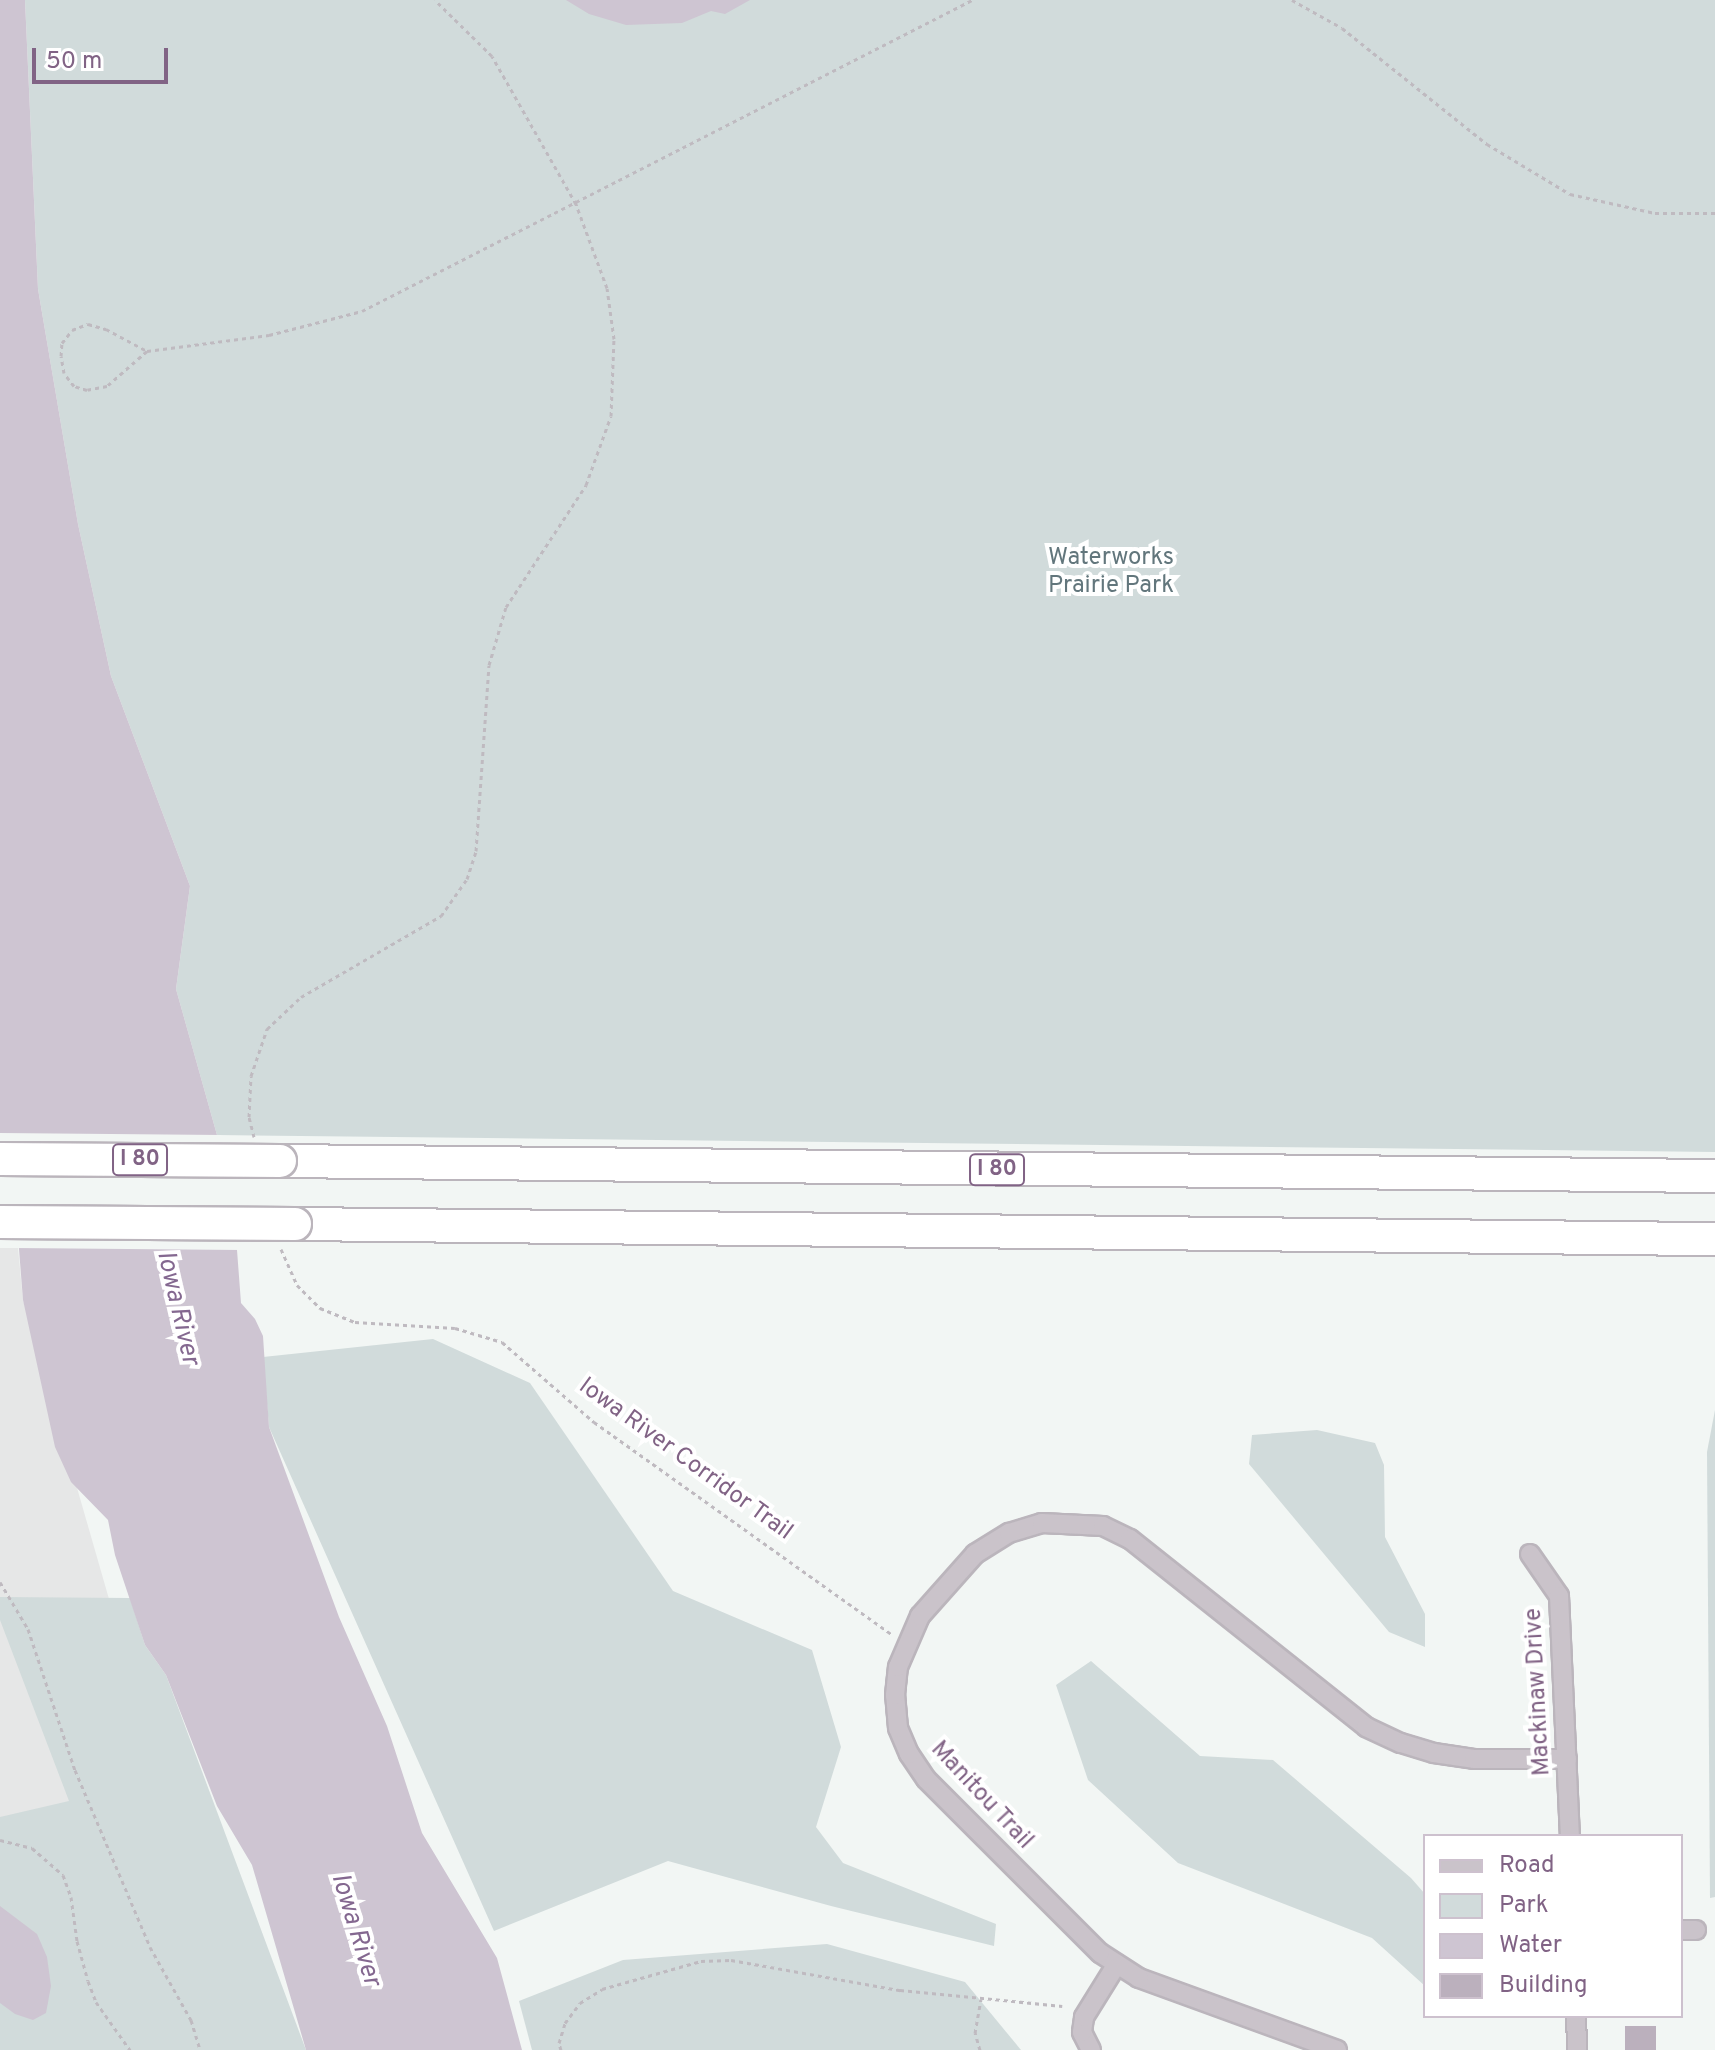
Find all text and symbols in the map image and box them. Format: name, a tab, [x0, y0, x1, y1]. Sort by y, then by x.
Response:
scale bar	[36, 32, 172, 82]
text: 50 m	[46, 47, 102, 77]
park label: Waterworks Prairie Park	[1048, 545, 1174, 601]
road number: I 80	[112, 1142, 168, 1178]
road number: I 80	[969, 1152, 1025, 1188]
water label: Iowa River	[149, 1248, 205, 1368]
street label: Iowa River Corridor Trail	[572, 1372, 798, 1548]
street label: Mackinaw Drive	[1520, 1607, 1558, 1777]
street label: Manitou Trail	[923, 1736, 1039, 1856]
legend	[1423, 1834, 1683, 2018]
text: Road	[1499, 1851, 1555, 1881]
water label: Iowa River	[323, 1870, 387, 1990]
text: Park	[1499, 1891, 1549, 1921]
text: Water	[1499, 1931, 1562, 1961]
text: Building	[1499, 1971, 1588, 2001]

